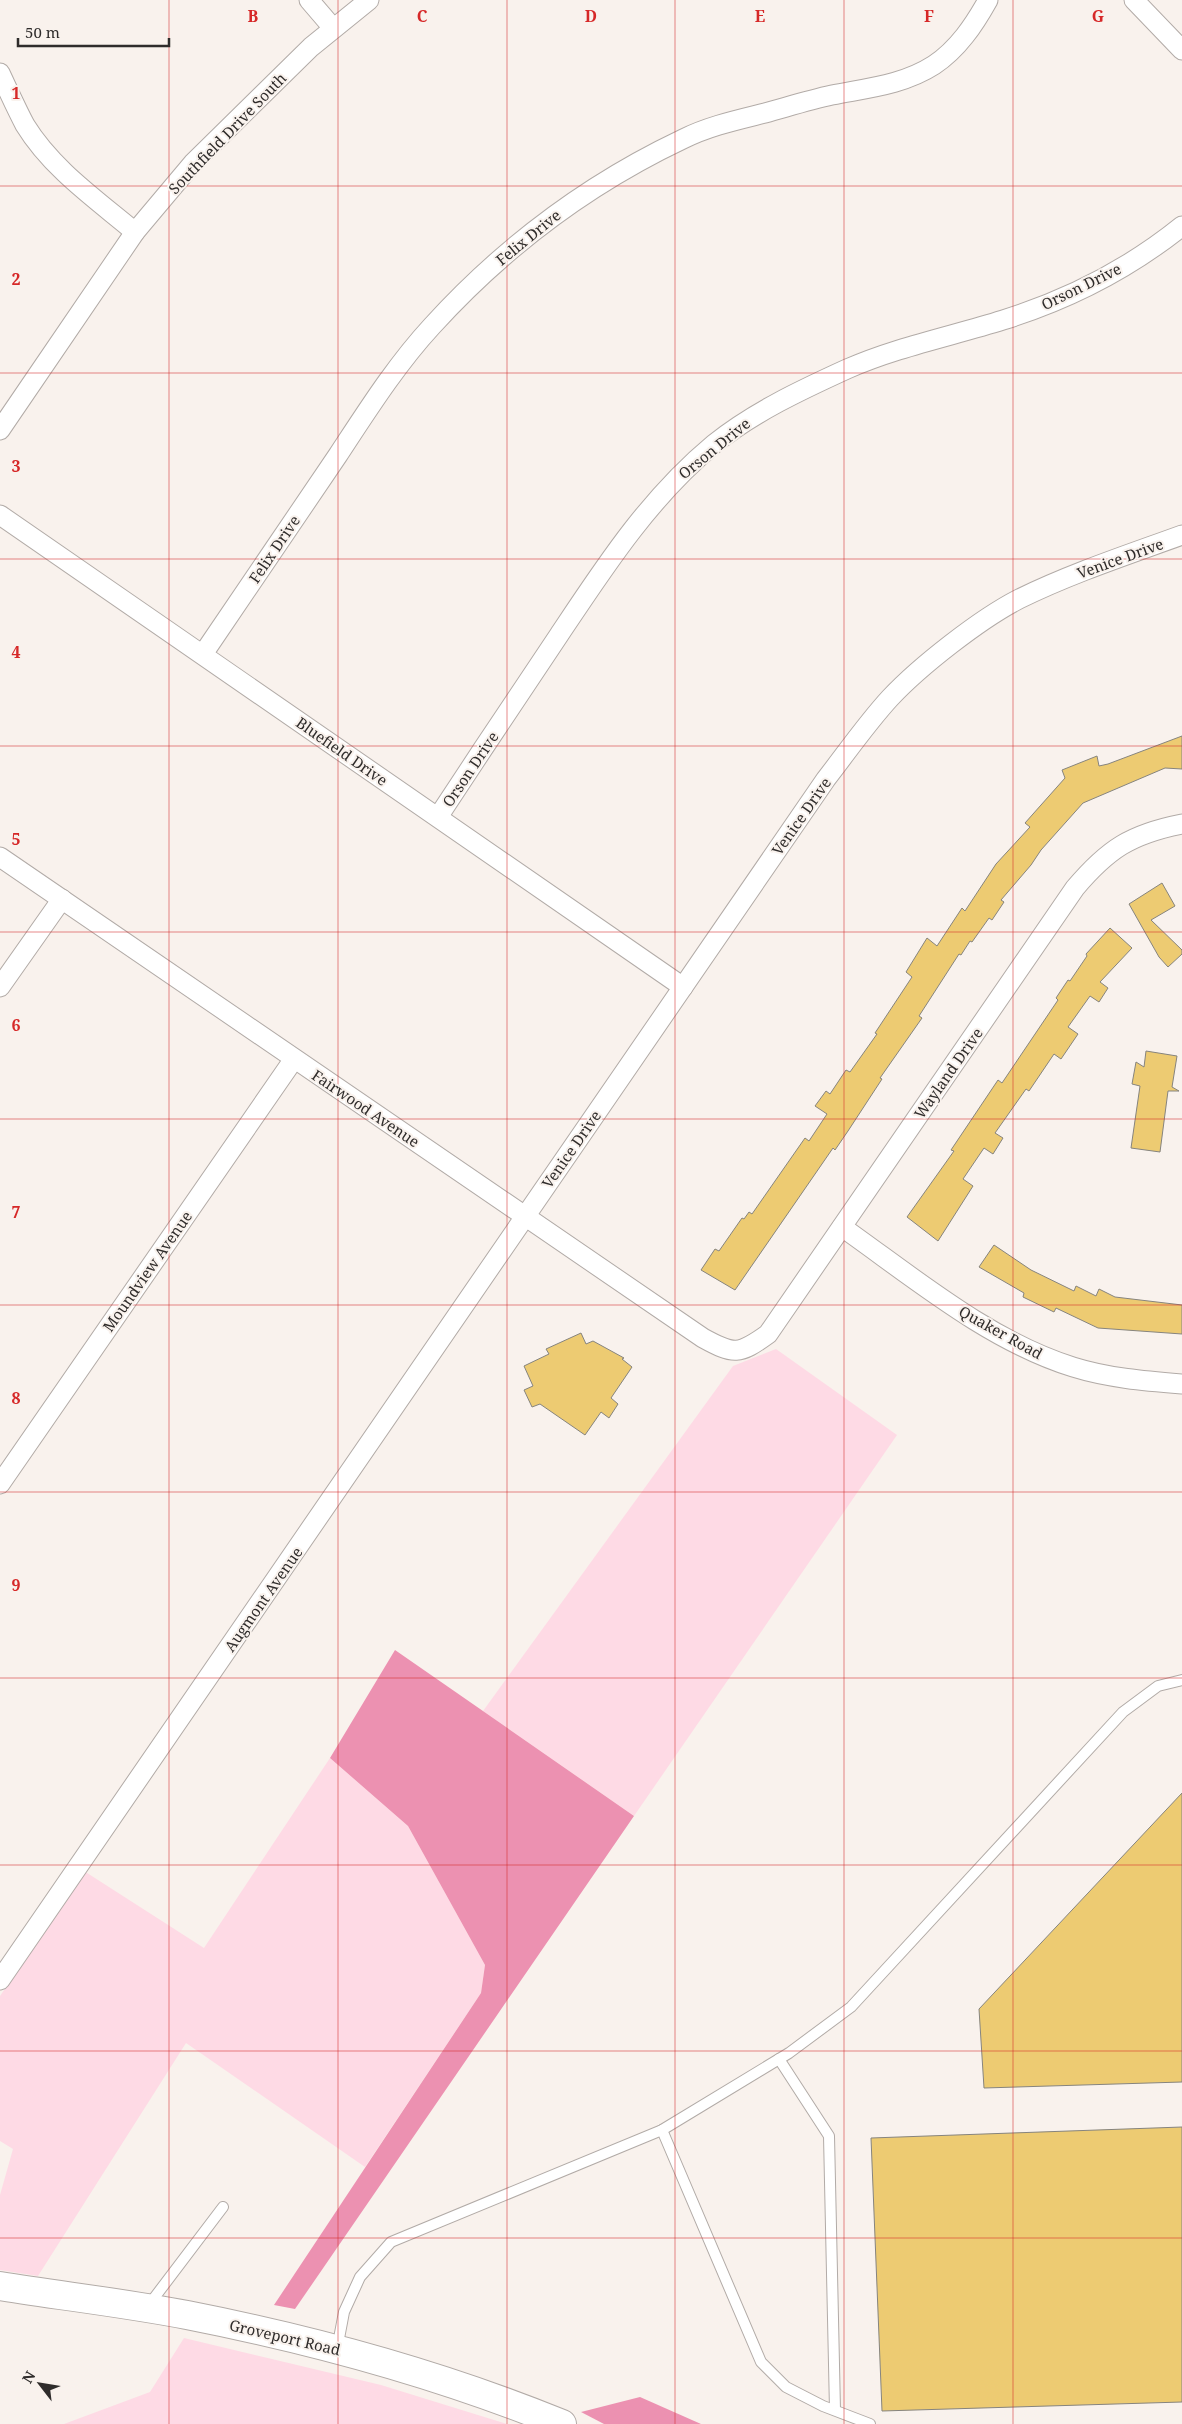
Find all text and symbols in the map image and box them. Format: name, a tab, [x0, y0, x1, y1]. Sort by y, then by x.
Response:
text: B	[248, 5, 259, 27]
text: C	[417, 5, 428, 27]
text: D	[585, 5, 597, 27]
text: E	[755, 5, 765, 27]
text: F	[924, 5, 934, 27]
text: G	[1092, 5, 1104, 27]
scale bar	[18, 15, 169, 47]
text: 50 m	[25, 22, 60, 42]
street label: Southfield Drive South	[164, 68, 291, 198]
text: 1	[11, 82, 21, 104]
street label: Felix Drive	[491, 205, 565, 269]
street label: Orson Drive	[1038, 258, 1124, 314]
text: 2	[11, 268, 21, 290]
street label: Orson Drive	[674, 413, 754, 483]
text: 3	[11, 455, 21, 477]
street label: Felix Drive	[244, 511, 304, 587]
street label: Venice Drive	[1074, 533, 1166, 583]
text: 4	[11, 641, 21, 663]
street label: Bluefield Drive	[292, 712, 392, 790]
street label: Orson Drive	[437, 727, 503, 811]
street label: Venice Drive	[767, 773, 835, 859]
text: 5	[11, 828, 21, 850]
text: 6	[11, 1014, 21, 1036]
street label: Wayland Drive	[909, 1024, 987, 1122]
street label: Fairwood Avenue	[308, 1065, 424, 1151]
street label: Venice Drive	[537, 1106, 605, 1192]
text: 7	[11, 1201, 21, 1223]
street label: Moundview Avenue	[98, 1207, 196, 1335]
street label: Quaker Road	[956, 1301, 1046, 1363]
text: 8	[11, 1387, 21, 1409]
street label: Augmont Avenue	[219, 1543, 307, 1655]
text: 9	[11, 1574, 21, 1596]
street label: Groveport Road	[228, 2315, 342, 2359]
north arrow	[15, 2359, 65, 2409]
text: N	[17, 2367, 39, 2387]

